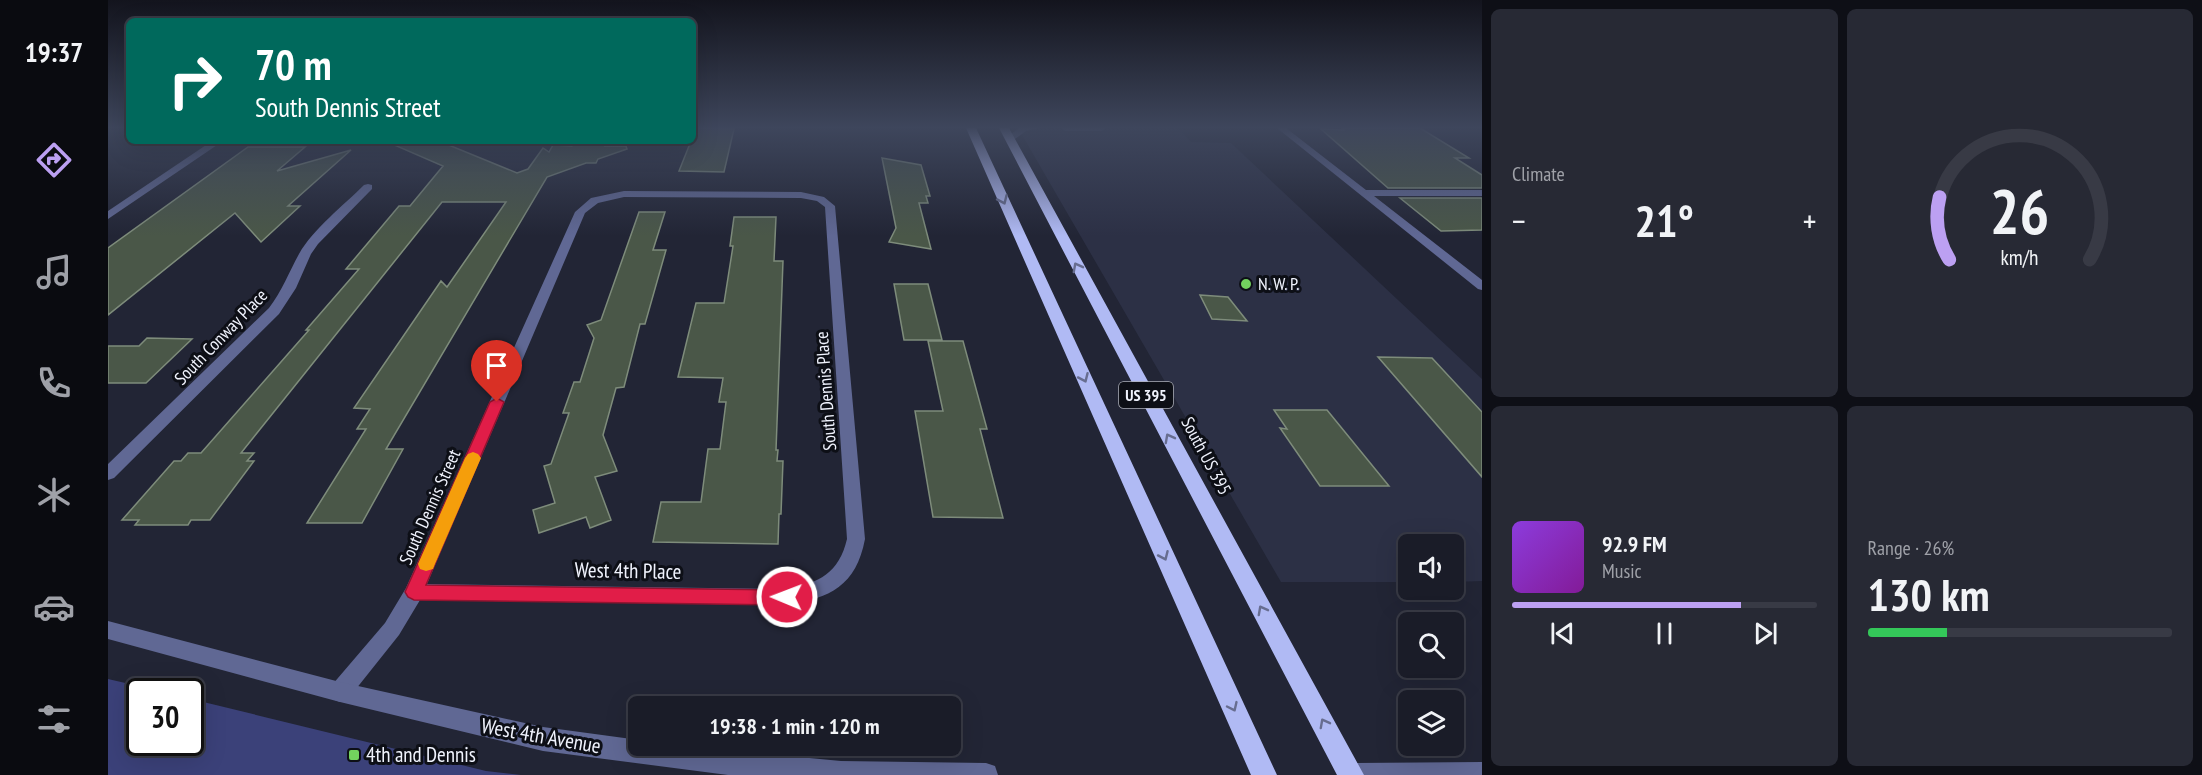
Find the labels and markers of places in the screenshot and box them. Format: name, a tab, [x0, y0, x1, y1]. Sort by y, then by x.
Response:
place label: N. W. P.	[1258, 272, 1299, 295]
marker: N. W. P.	[1239, 277, 1253, 291]
pin	[471, 340, 522, 402]
place label: 4th and Dennis	[366, 741, 476, 768]
marker: 4th and Dennis	[347, 748, 361, 762]

